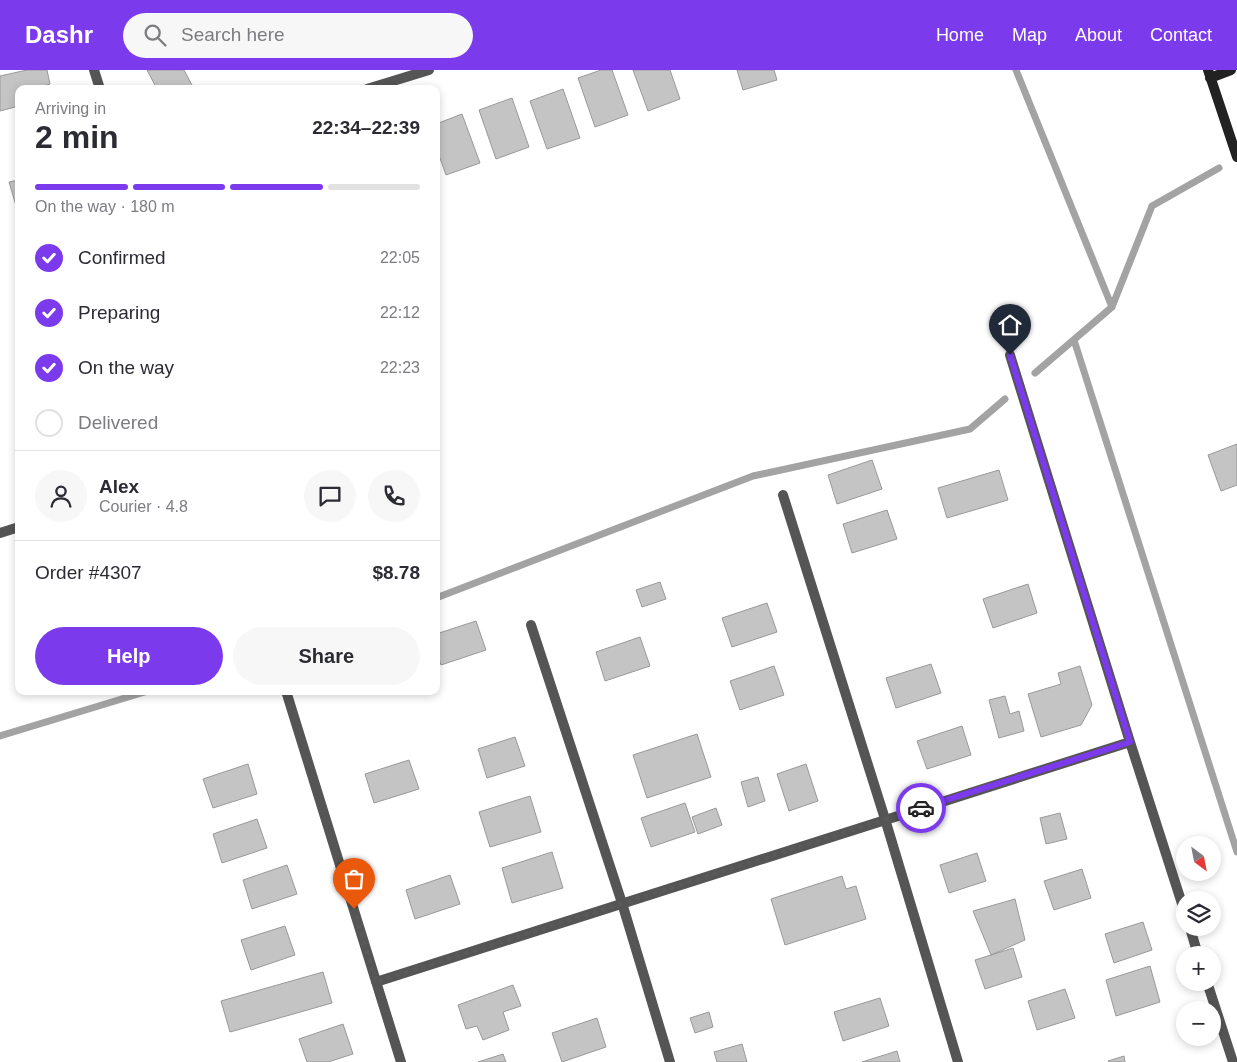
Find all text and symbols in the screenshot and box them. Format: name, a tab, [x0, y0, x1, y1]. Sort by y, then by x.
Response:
search box	[123, 13, 473, 58]
text: Dashr	[25, 21, 93, 48]
icon: search	[141, 21, 169, 49]
text: Search here	[181, 24, 285, 45]
text: Home	[936, 25, 984, 45]
text: Map	[1012, 25, 1047, 45]
text: About	[1075, 25, 1122, 45]
text: Contact	[1150, 25, 1212, 45]
text: Arriving in	[35, 100, 106, 117]
text: 22:34–22:39	[312, 117, 420, 138]
text: 2 min	[35, 119, 119, 155]
text: On the way · 180 m	[35, 198, 175, 215]
icon: check	[35, 244, 63, 272]
text: Confirmed	[78, 247, 166, 268]
text: 22:05	[380, 249, 420, 266]
icon: check	[35, 299, 63, 327]
text: Preparing	[78, 302, 160, 323]
text: 22:12	[380, 304, 420, 321]
pin	[989, 304, 1031, 355]
icon: home	[996, 311, 1024, 339]
icon: check	[35, 354, 63, 382]
text: On the way	[78, 357, 174, 378]
text: 22:23	[380, 359, 420, 376]
text: Delivered	[78, 412, 158, 433]
button: person	[35, 470, 87, 522]
button: chat	[304, 470, 356, 522]
button: phone	[368, 470, 420, 522]
text: Alex	[99, 476, 139, 497]
text: Courier · 4.8	[99, 498, 188, 515]
text: Order #4307	[35, 562, 142, 583]
text: $8.78	[372, 562, 420, 583]
button: Help	[35, 627, 223, 685]
button: Share	[233, 627, 420, 685]
courier	[896, 783, 946, 833]
icon: car	[907, 794, 935, 822]
north arrow	[1176, 836, 1221, 881]
map controls	[1176, 836, 1221, 1046]
pin	[333, 858, 375, 909]
icon: bag	[340, 865, 368, 893]
button: layers	[1176, 891, 1221, 936]
button: +	[1176, 946, 1221, 991]
button: −	[1176, 1001, 1221, 1046]

